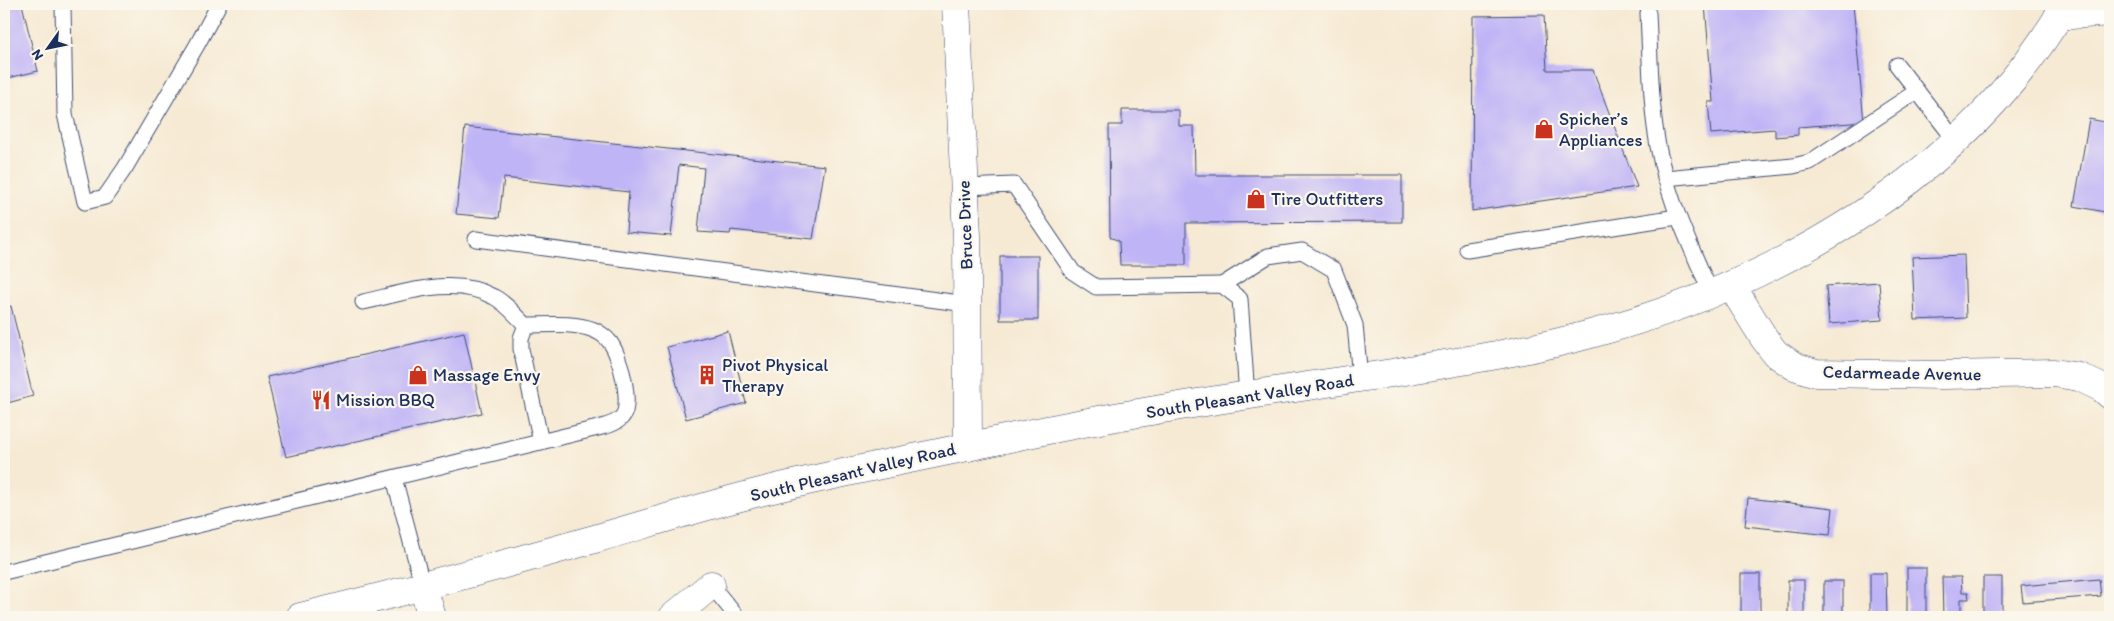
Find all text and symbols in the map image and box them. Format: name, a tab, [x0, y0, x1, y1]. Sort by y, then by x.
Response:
north arrow	[22, 22, 72, 72]
text: N	[28, 46, 47, 63]
place label: Spicher’s Appliances	[1559, 108, 1643, 151]
shop icon: Spicher’s Appliances	[1533, 118, 1555, 140]
street label: Bruce Drive	[952, 180, 978, 270]
shop icon: Tire Outfitters	[1245, 188, 1267, 210]
place label: Tire Outfitters	[1271, 188, 1383, 210]
place label: Pivot Physical Therapy	[722, 354, 828, 397]
street label: Cedarmeade Avenue	[1822, 361, 1982, 385]
shop icon: Massage Envy	[407, 364, 429, 386]
place label: Massage Envy	[433, 364, 541, 386]
building icon: Pivot Physical Therapy	[696, 364, 718, 386]
street label: South Pleasant Valley Road	[1144, 369, 1356, 423]
restaurant icon: Mission BBQ	[310, 389, 332, 411]
place label: Mission BBQ	[336, 389, 435, 411]
street label: South Pleasant Valley Road	[748, 438, 958, 506]

